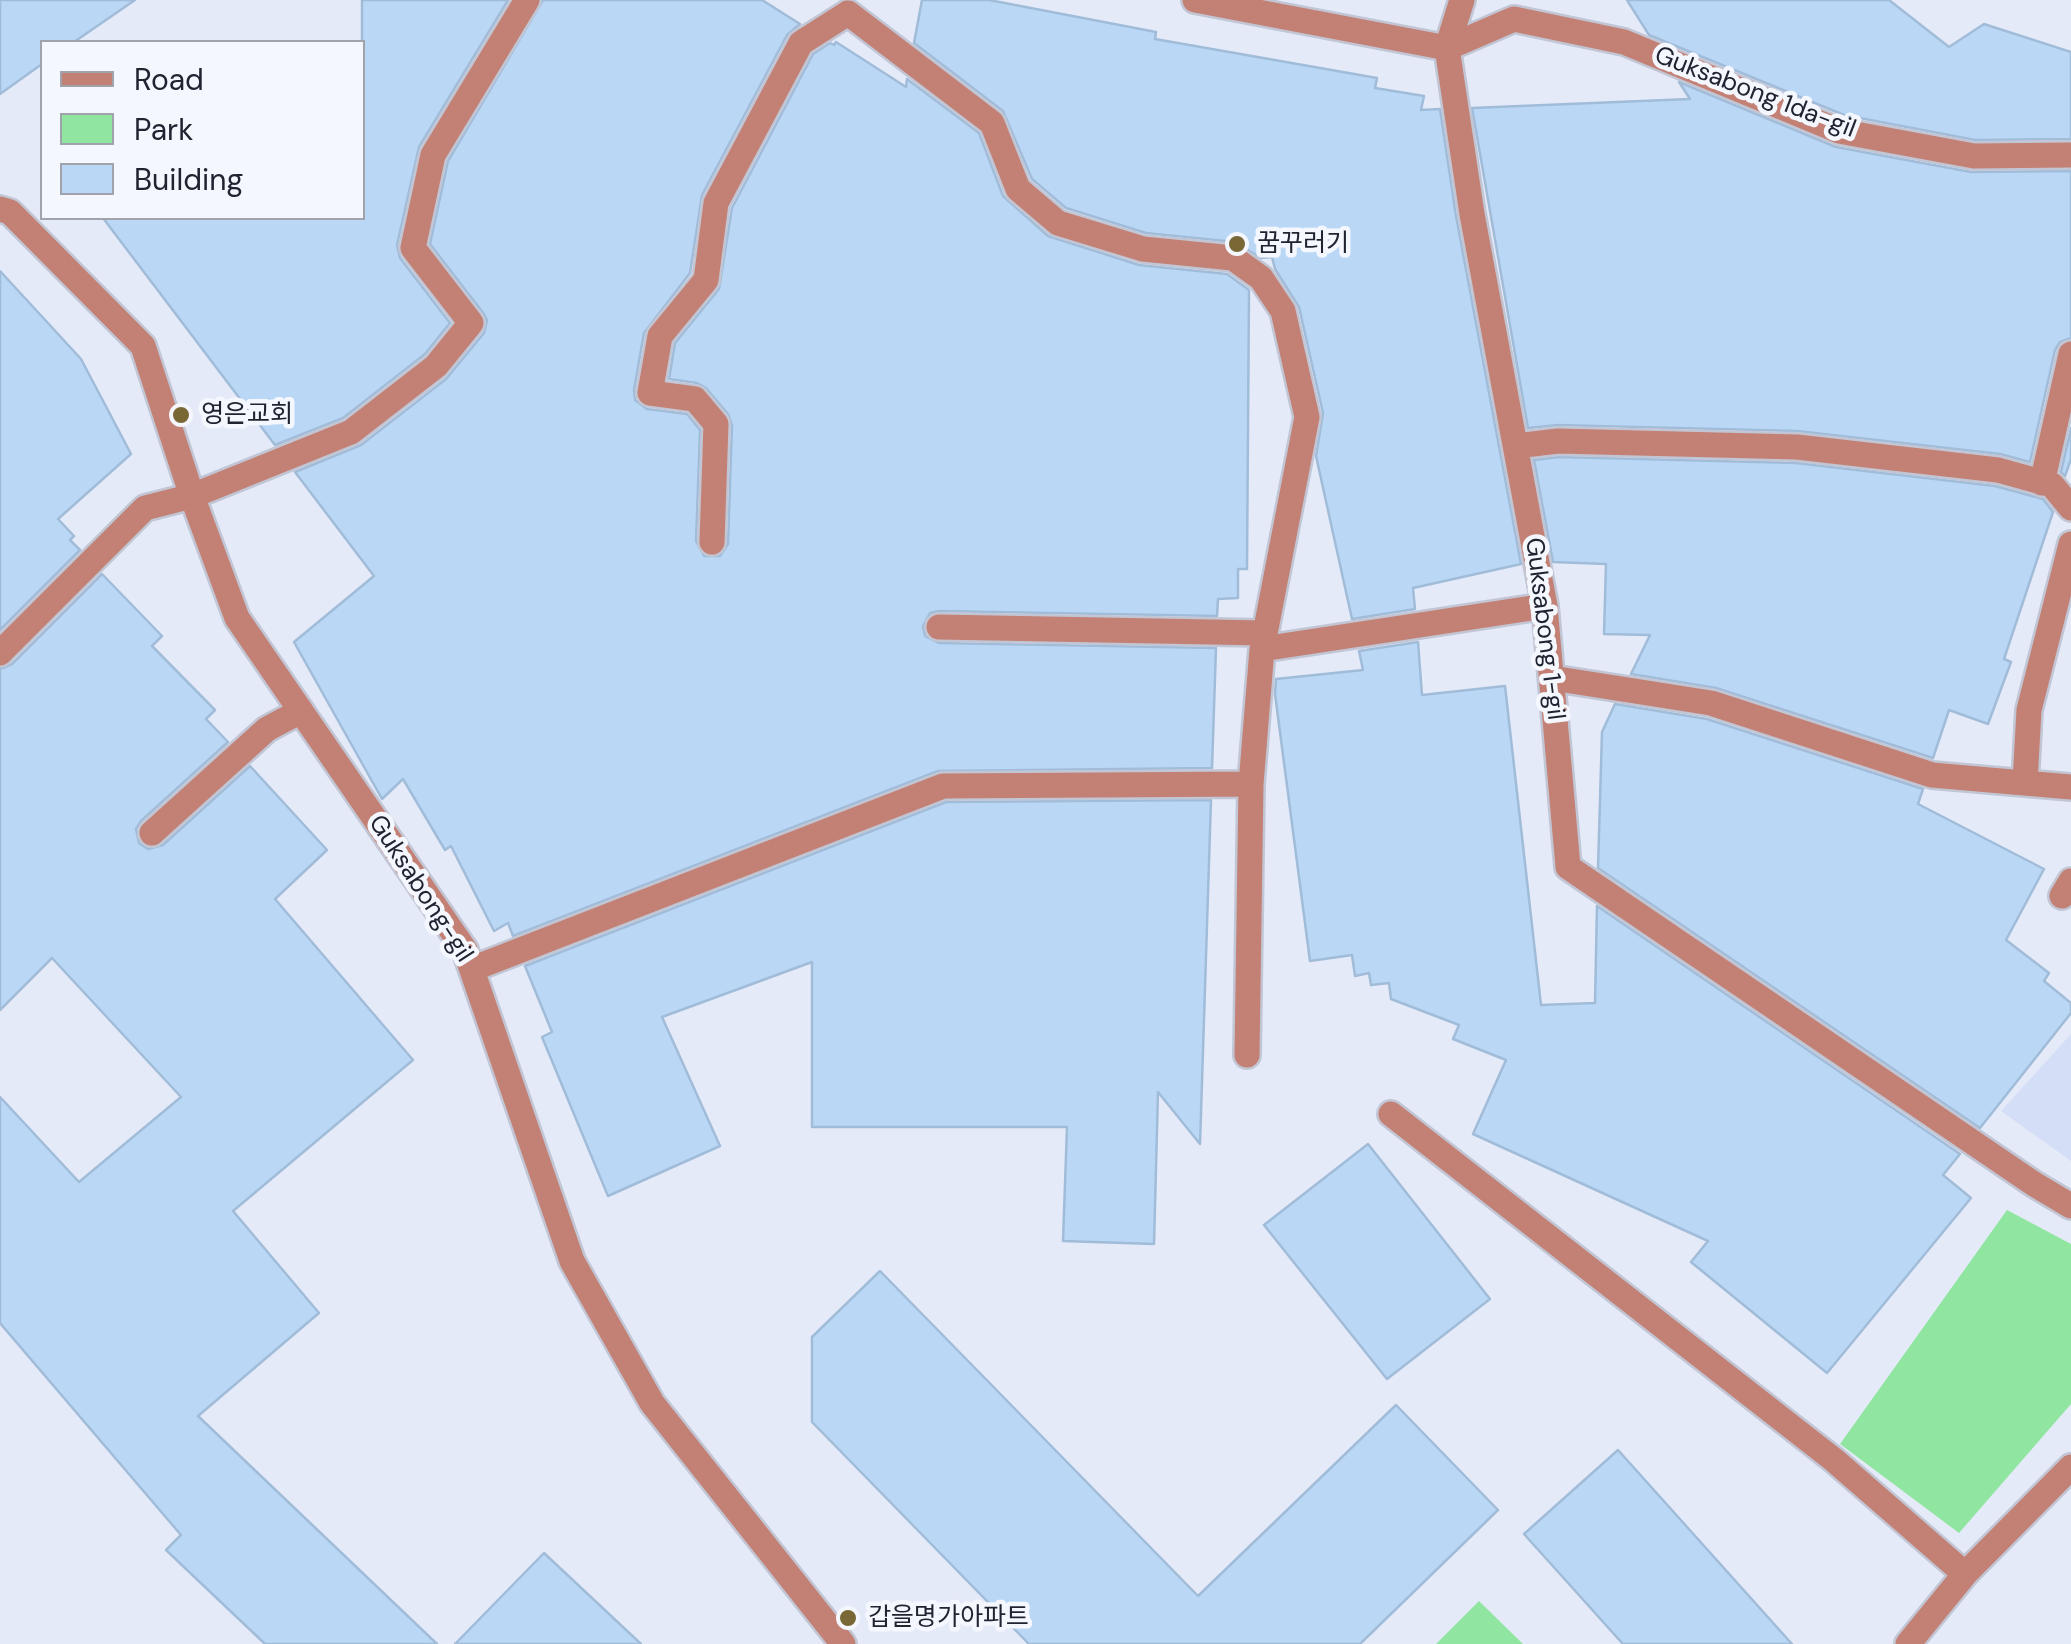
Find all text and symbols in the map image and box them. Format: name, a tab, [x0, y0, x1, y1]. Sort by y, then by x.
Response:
legend	[40, 40, 365, 220]
street label: Guksabong 1da-gil	[1650, 41, 1860, 145]
text: Road	[134, 60, 204, 99]
text: Park	[134, 110, 193, 149]
text: Building	[134, 160, 243, 199]
place label: 꿈꾸러기	[1257, 229, 1349, 259]
marker: 꿈꾸러기	[1226, 233, 1248, 255]
place label: 영은교회	[201, 400, 293, 430]
marker: 영은교회	[170, 404, 192, 426]
street label: Guksabong 1-gil	[1518, 536, 1570, 722]
street label: Guksabong-gil	[361, 810, 479, 968]
place label: 갑을명가아파트	[868, 1603, 1029, 1633]
marker: 갑을명가아파트	[837, 1607, 859, 1629]

